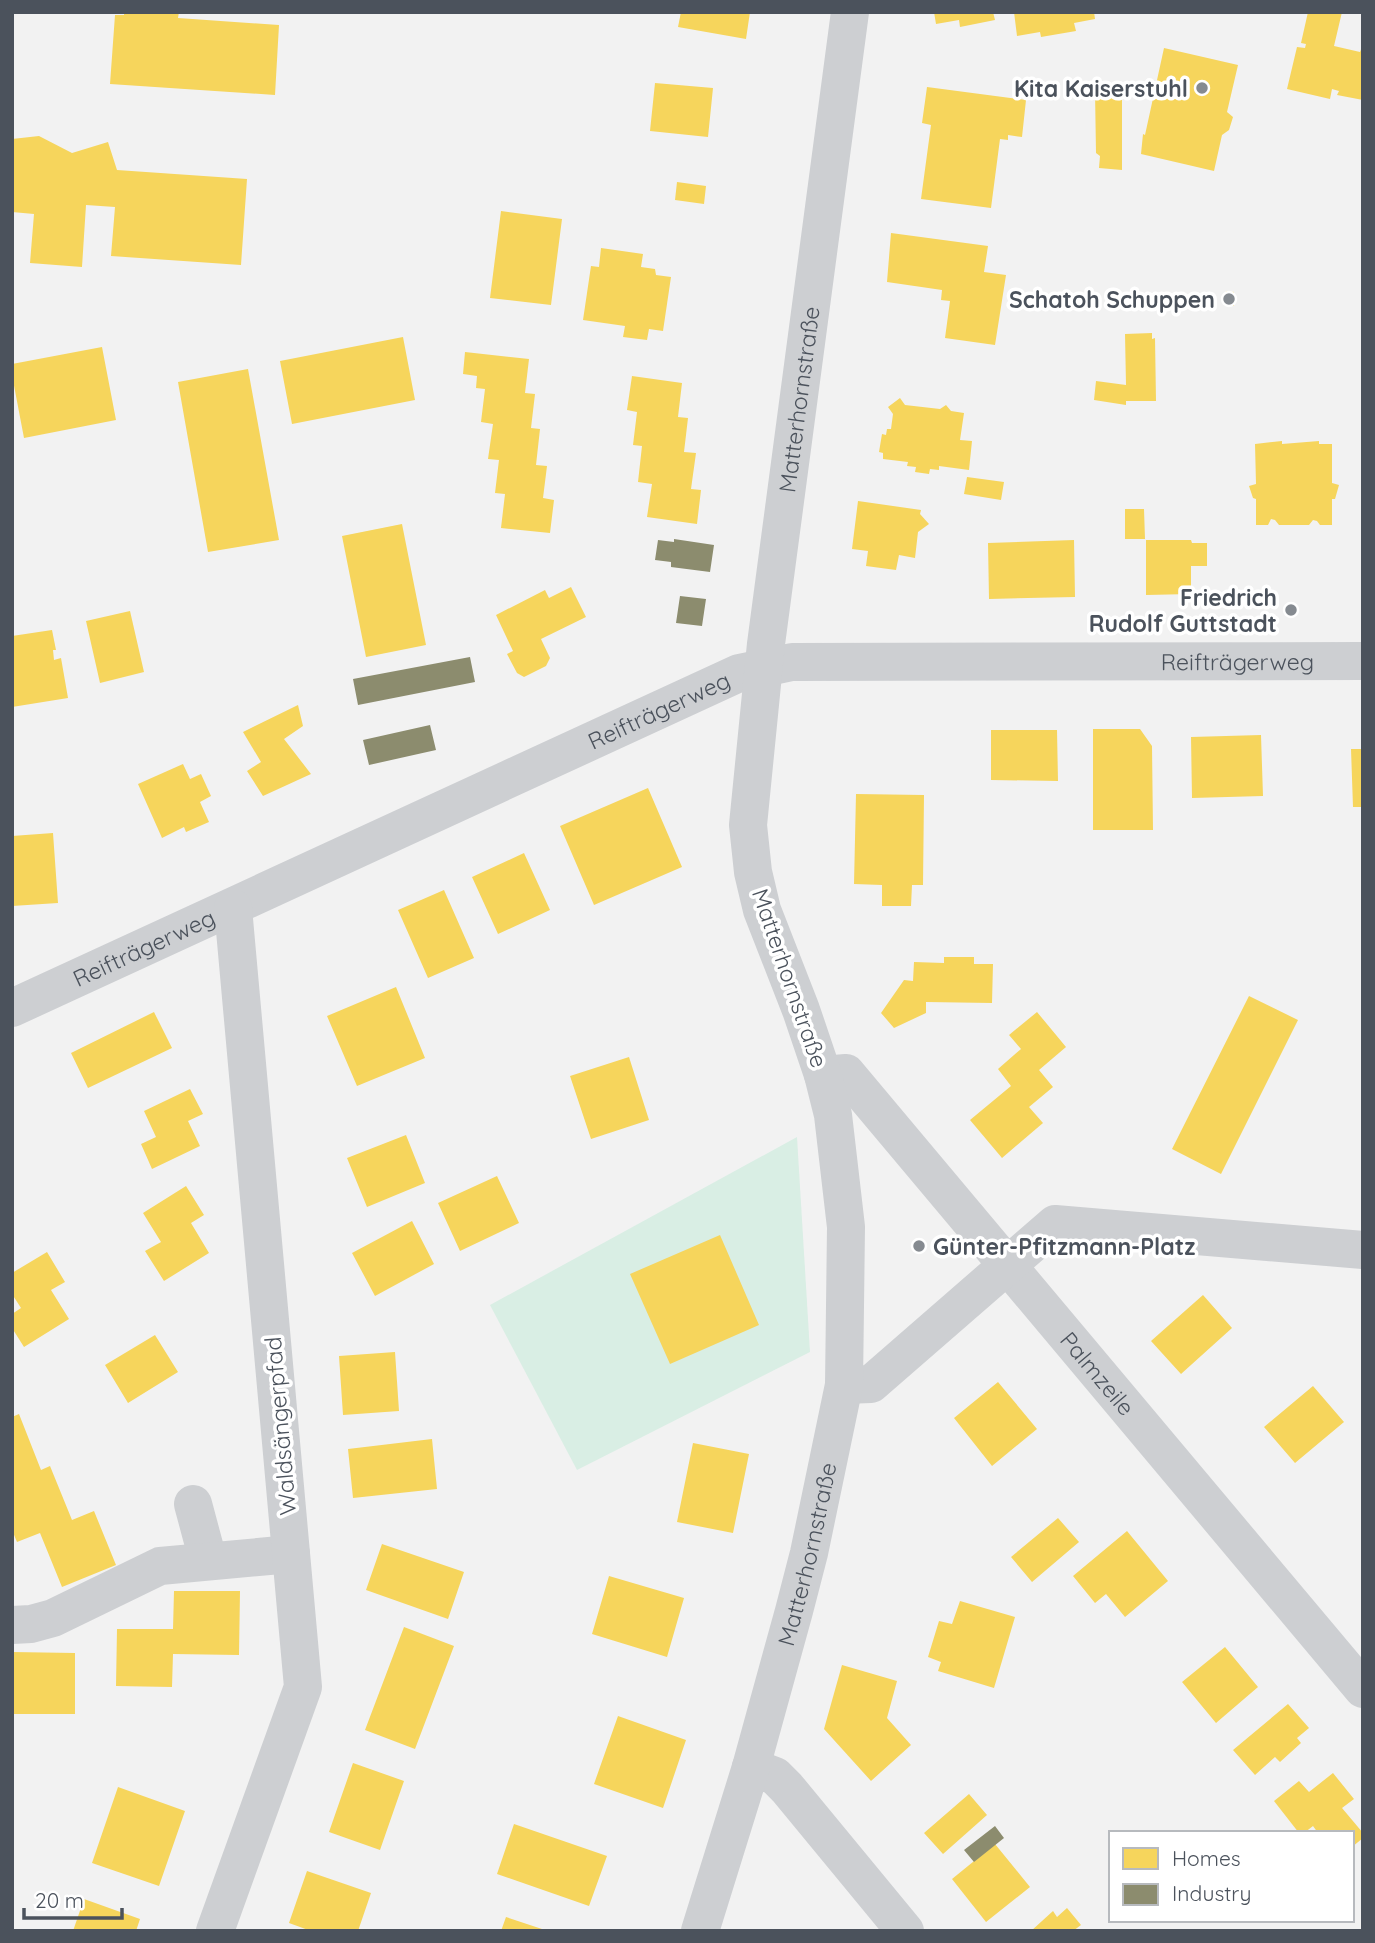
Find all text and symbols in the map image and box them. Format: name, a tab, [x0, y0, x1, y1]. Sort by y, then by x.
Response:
place label: Kita Kaiserstuhl	[1014, 74, 1188, 103]
marker: Kita Kaiserstuhl	[1194, 80, 1210, 96]
place label: Schatoh Schuppen	[1009, 285, 1215, 314]
marker: Schatoh Schuppen	[1221, 291, 1237, 307]
street label: Matterhornstraße	[772, 305, 825, 494]
place label: Friedrich Rudolf Guttstadt	[1089, 583, 1277, 638]
marker: Friedrich Rudolf Guttstadt	[1283, 602, 1299, 618]
street label: Reifträgerweg	[1161, 647, 1314, 676]
street label: Reifträgerweg	[583, 665, 734, 755]
street label: Matterhornstraße	[746, 885, 834, 1071]
street label: Reifträgerweg	[68, 902, 219, 993]
place label: Günter-Pfitzmann-Platz	[933, 1232, 1195, 1261]
marker: Günter-Pfitzmann-Platz	[911, 1238, 927, 1254]
street label: Palmzeile	[1054, 1325, 1141, 1421]
street label: Waldsängerpfad	[258, 1336, 302, 1516]
street label: Matterhornstraße	[771, 1460, 842, 1649]
legend	[1109, 1831, 1354, 1922]
text: Homes	[1172, 1845, 1241, 1871]
scale bar	[24, 1876, 122, 1920]
text: Industry	[1172, 1880, 1251, 1906]
text: 20 m	[35, 1887, 84, 1913]

